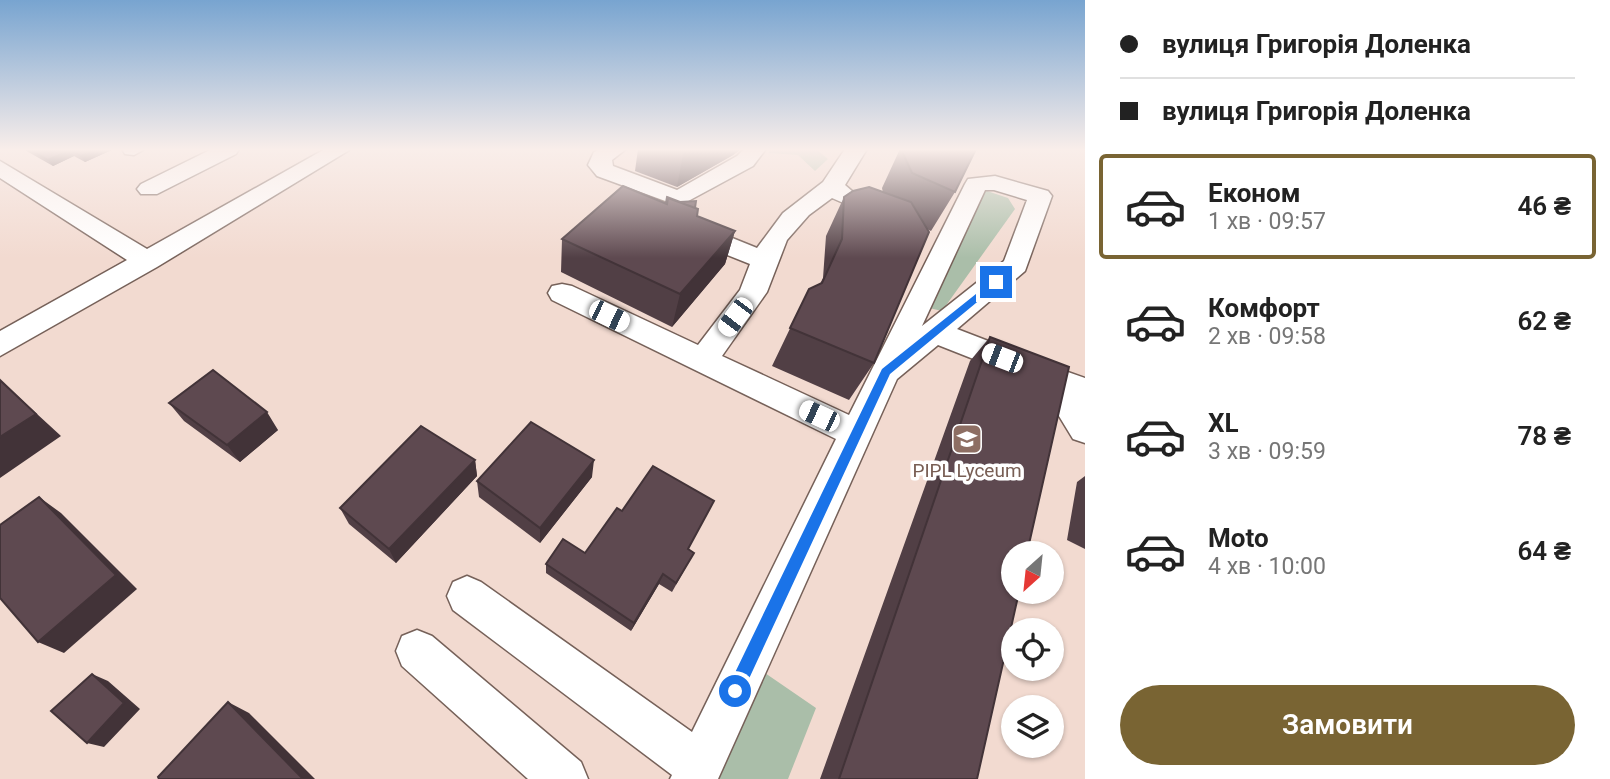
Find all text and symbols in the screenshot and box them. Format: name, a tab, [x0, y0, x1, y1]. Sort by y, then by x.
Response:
text: вулиця Григорія Доленка	[1162, 29, 1471, 59]
text: вулиця Григорія Доленка	[1162, 96, 1471, 126]
icon: car	[1124, 175, 1187, 238]
text: Економ	[1208, 178, 1300, 208]
text: 46 ₴	[1517, 191, 1571, 221]
text: 1 хв · 09:57	[1208, 208, 1326, 235]
route end	[980, 266, 1012, 298]
icon: car	[1124, 290, 1187, 353]
text: Комфорт	[1208, 293, 1320, 323]
car	[714, 294, 757, 340]
car	[586, 297, 633, 335]
text: 62 ₴	[1517, 306, 1571, 336]
text: 2 хв · 09:58	[1208, 323, 1326, 350]
car	[979, 341, 1026, 375]
car	[796, 398, 843, 434]
icon: car	[1124, 405, 1187, 468]
text: XL	[1208, 408, 1239, 438]
text: 78 ₴	[1517, 421, 1571, 451]
school or university icon: PIPL Lyceum	[950, 422, 984, 456]
text: 3 хв · 09:59	[1208, 438, 1326, 465]
place label: PIPL Lyceum	[912, 459, 1022, 482]
icon: car	[1124, 520, 1187, 583]
text: Moto	[1208, 523, 1269, 553]
text: 64 ₴	[1517, 536, 1571, 566]
north arrow	[1001, 541, 1064, 604]
map controls	[1001, 541, 1064, 758]
text: 4 хв · 10:00	[1208, 553, 1326, 580]
button: locate	[1001, 618, 1064, 681]
route start	[719, 675, 751, 707]
button: Замовити	[1120, 685, 1575, 765]
button: layers	[1001, 695, 1064, 758]

